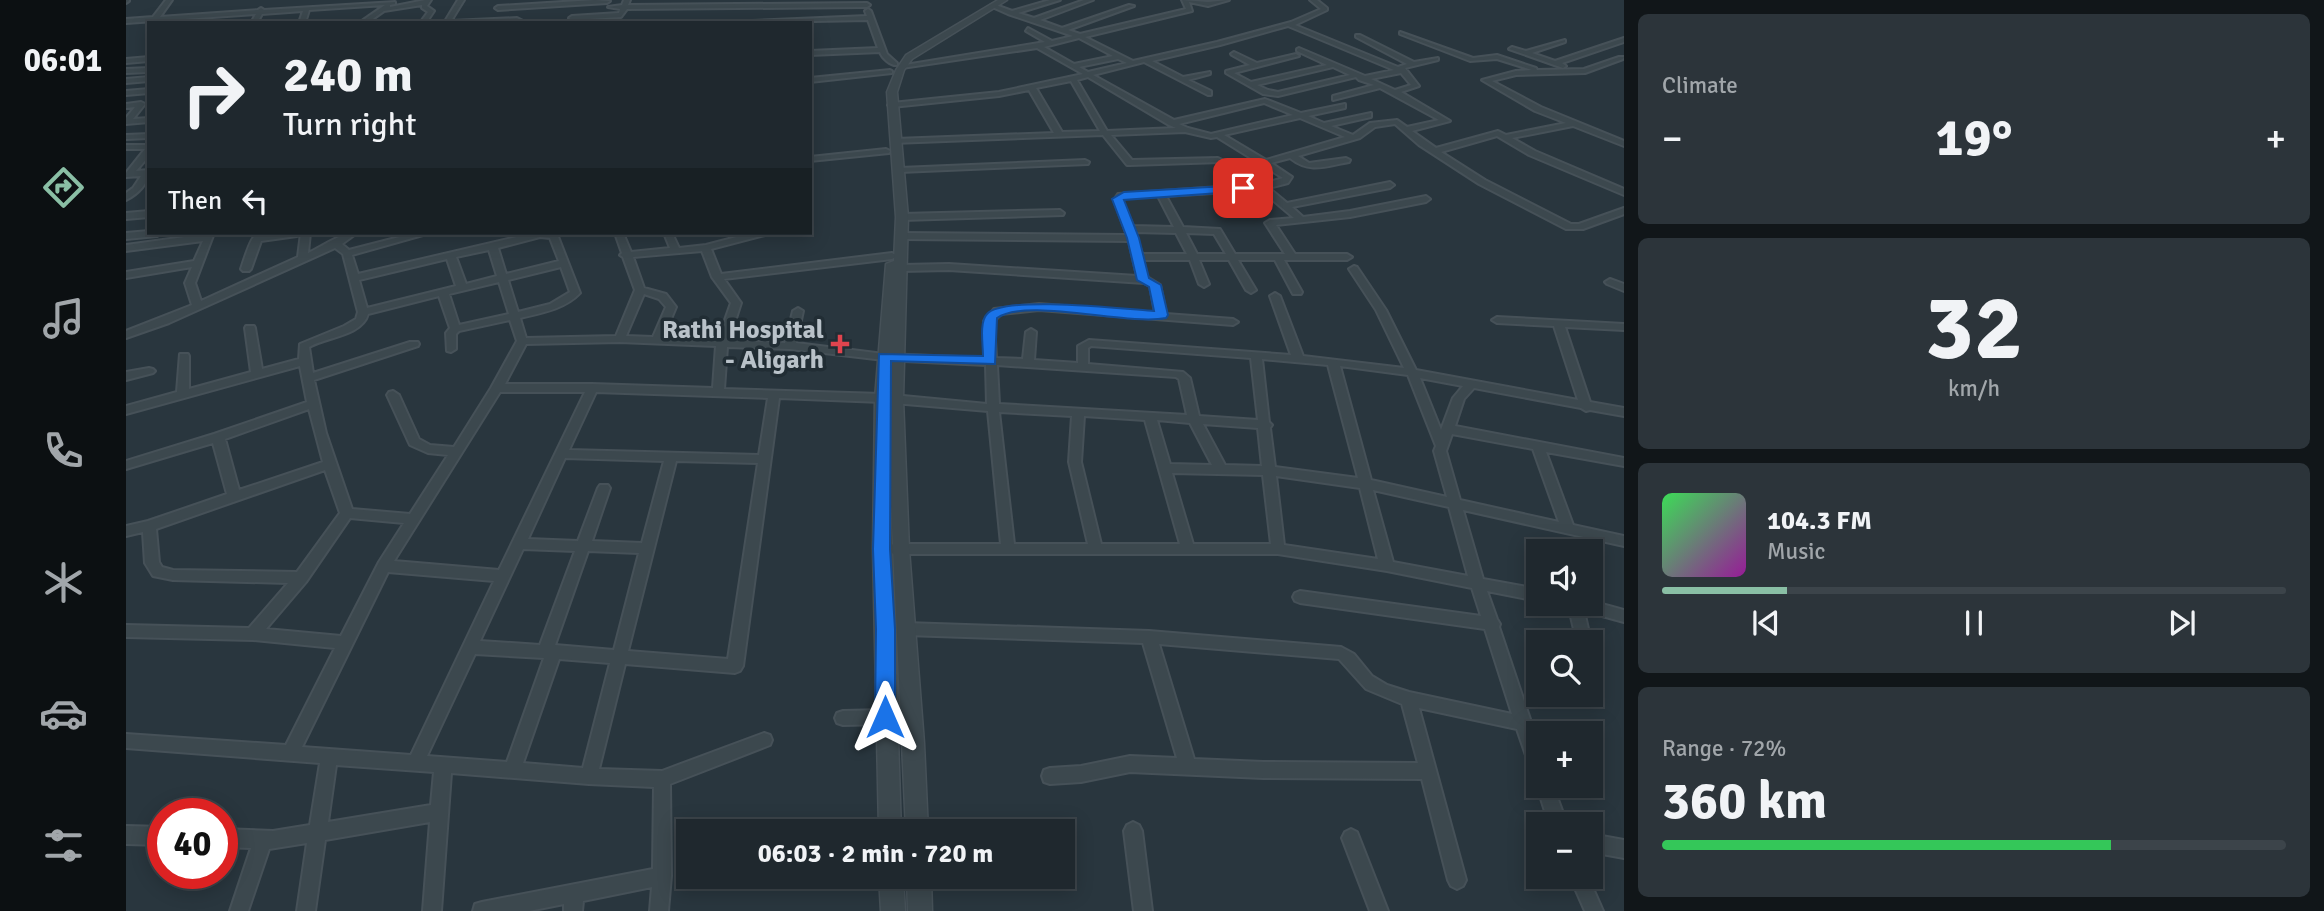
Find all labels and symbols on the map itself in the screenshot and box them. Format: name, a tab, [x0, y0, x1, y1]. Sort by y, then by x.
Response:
pin	[1213, 158, 1273, 218]
place label: Rathi Hospital - Aligarh	[662, 314, 824, 376]
marker: Rathi Hospital - Aligarh	[830, 334, 850, 354]
position arrow	[848, 680, 922, 754]
speed limit sign: 40	[147, 798, 238, 889]

